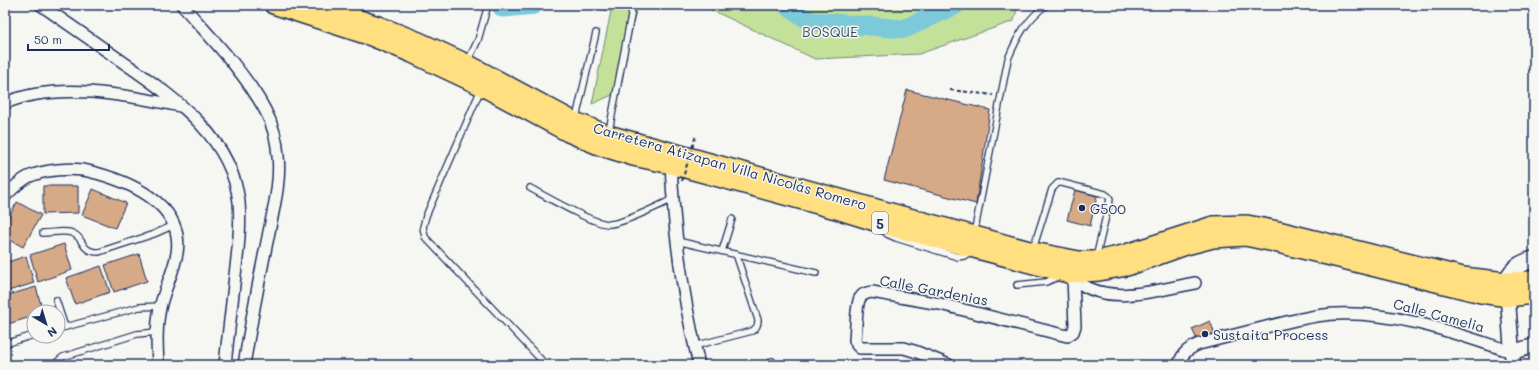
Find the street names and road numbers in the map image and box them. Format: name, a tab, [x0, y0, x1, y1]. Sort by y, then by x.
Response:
street label: Carretera Atizapan Villa Nicolás Romero	[591, 118, 869, 214]
road number: 5	[872, 212, 888, 234]
street label: Calle Gardenias	[878, 270, 990, 310]
street label: Calle Camelia	[1391, 294, 1487, 336]

